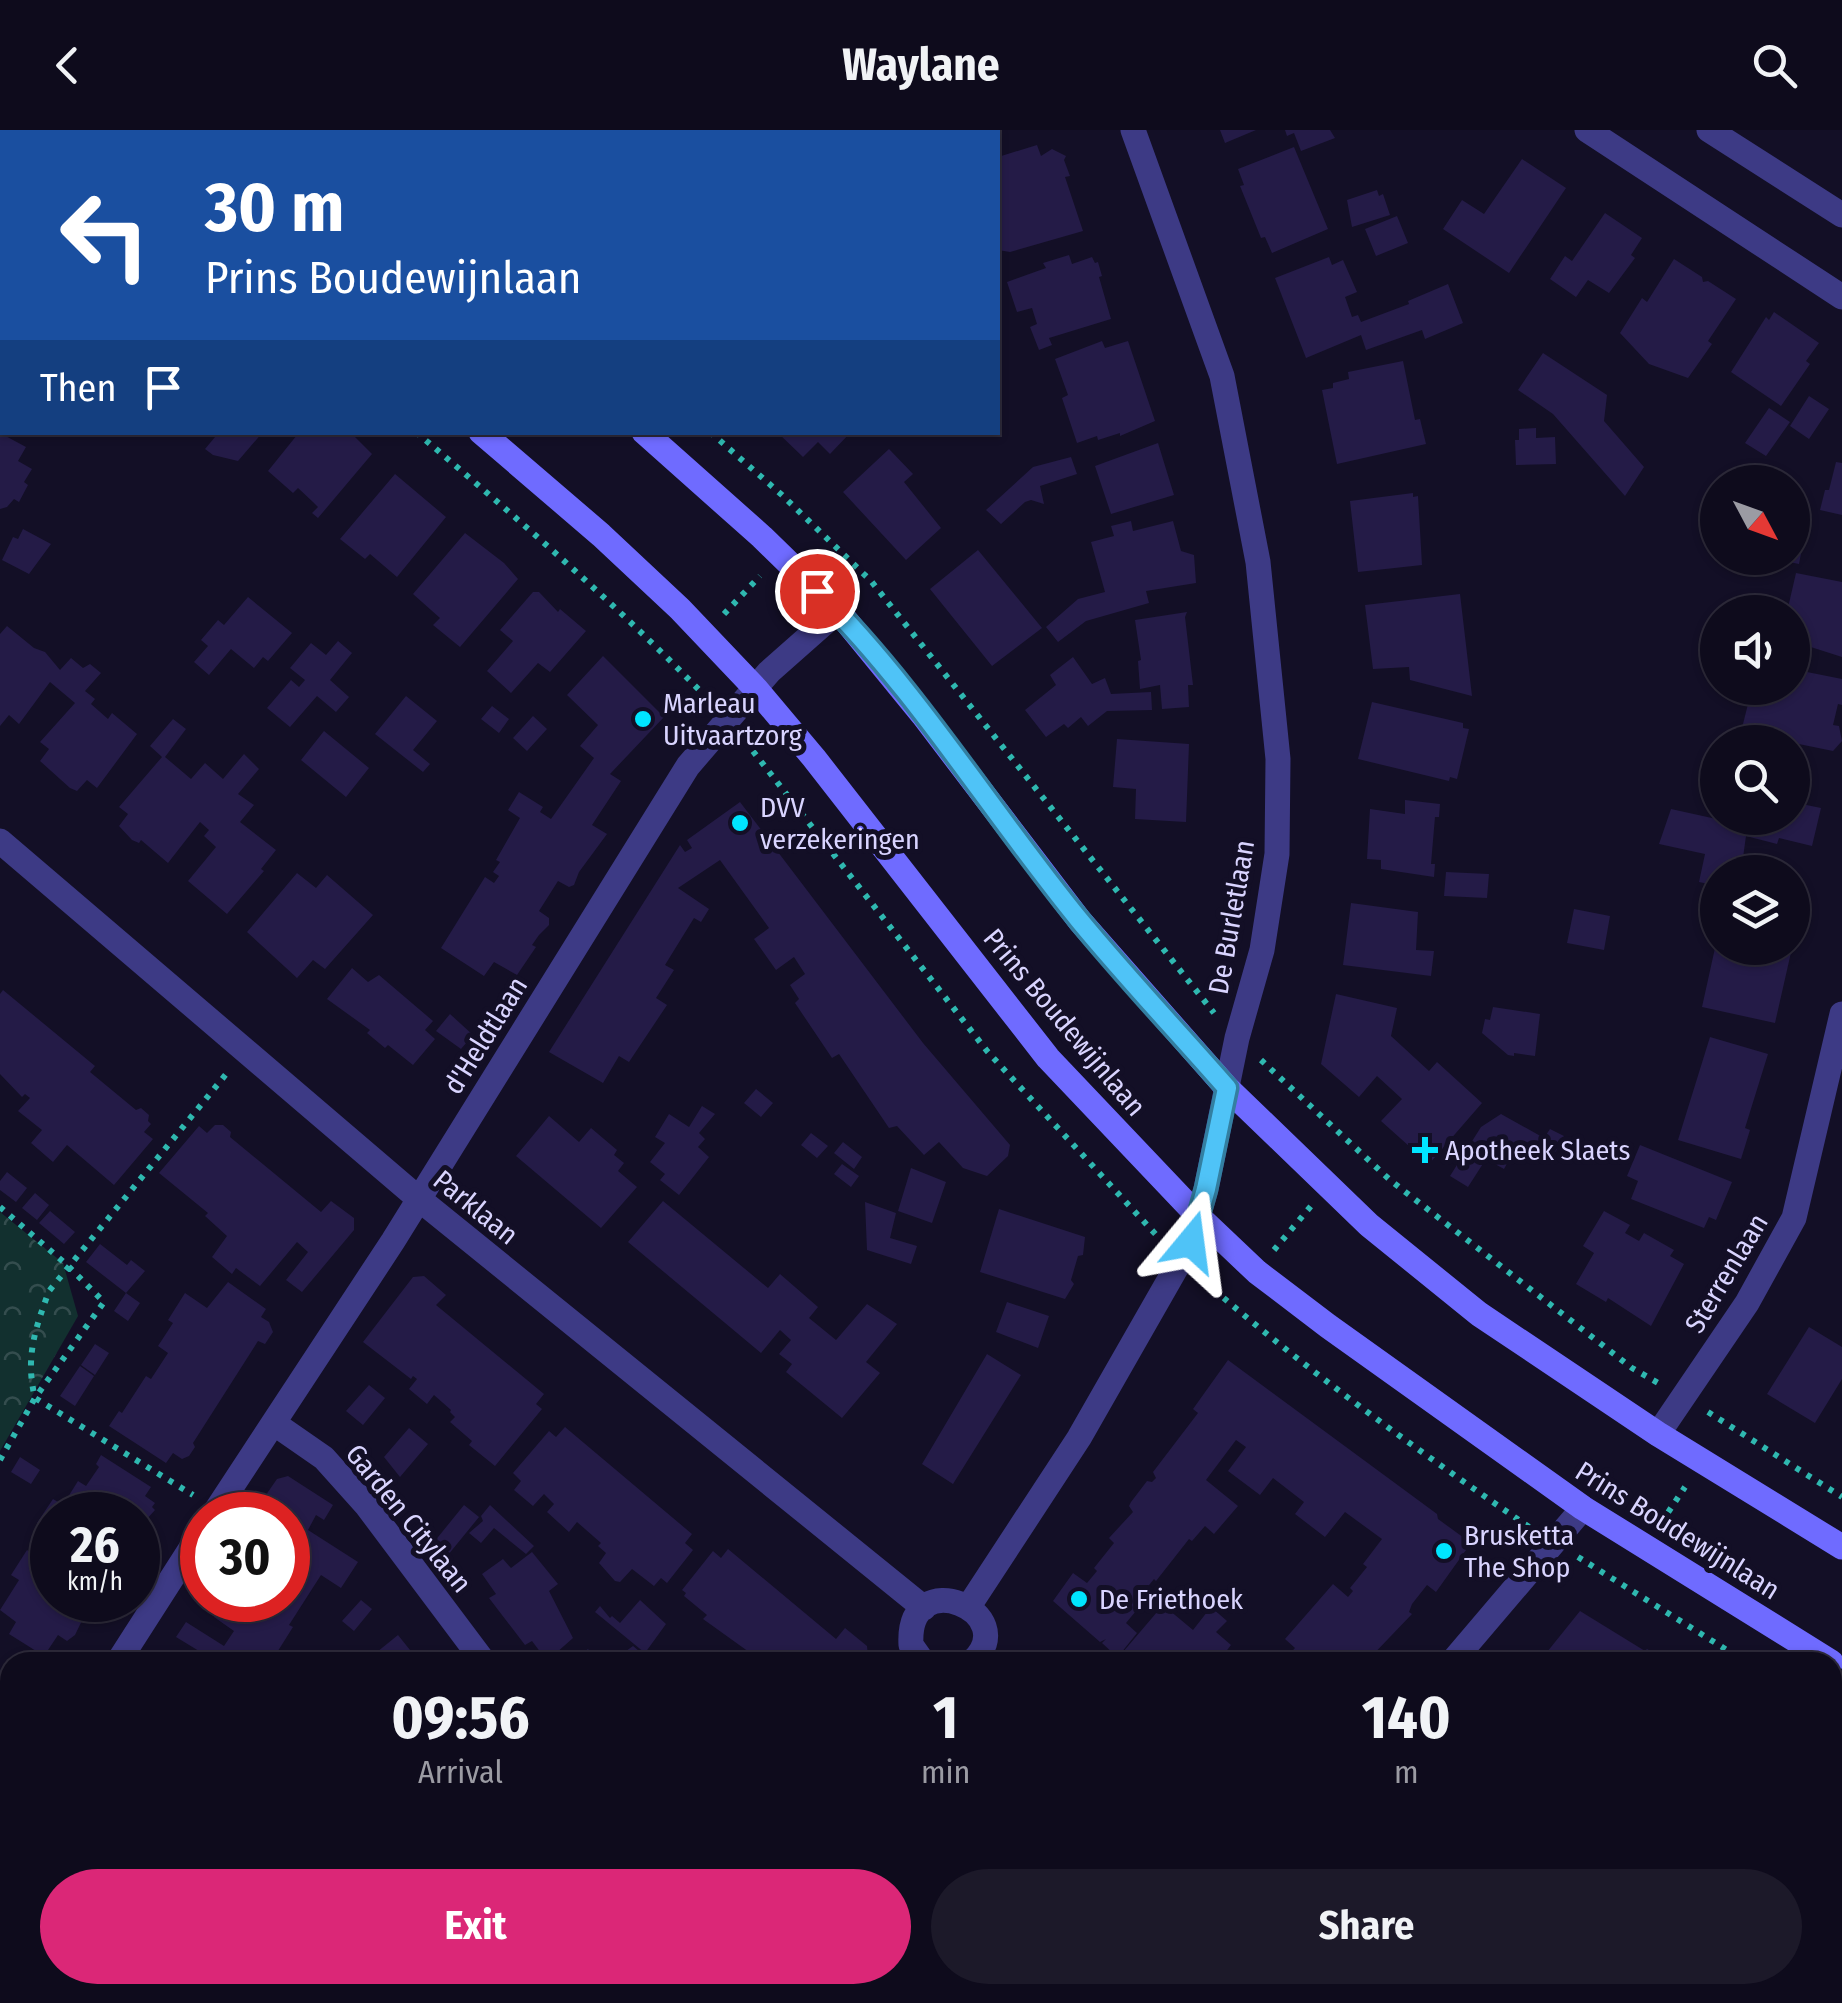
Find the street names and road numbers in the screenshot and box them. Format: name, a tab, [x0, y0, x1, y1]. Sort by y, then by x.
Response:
street label: De Burletlaan	[1202, 838, 1261, 997]
street label: Prins Boudewijnlaan	[977, 922, 1153, 1123]
street label: d'Heldtlaan	[436, 971, 534, 1100]
street label: Parklaan	[427, 1163, 525, 1251]
street label: Sterrenlaan	[1678, 1208, 1775, 1339]
street label: Garden Citylaan	[339, 1438, 478, 1599]
street label: Prins Boudewijnlaan	[1570, 1454, 1786, 1606]

